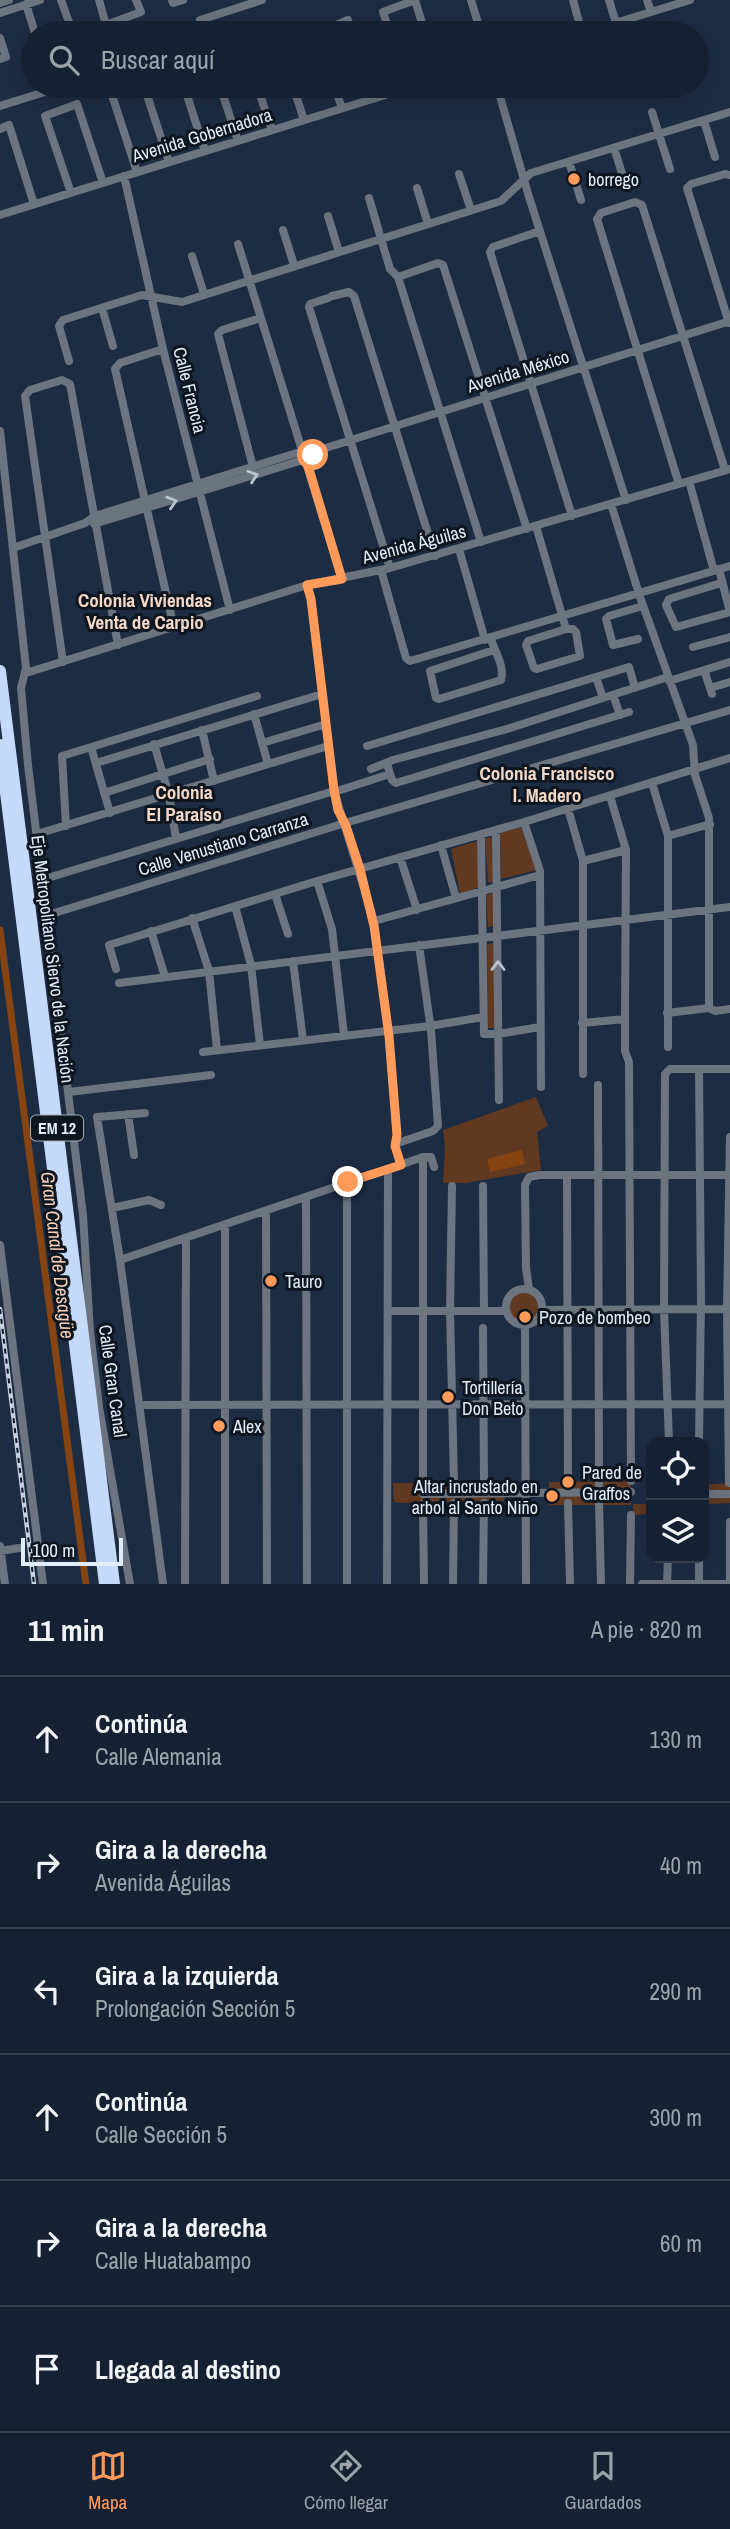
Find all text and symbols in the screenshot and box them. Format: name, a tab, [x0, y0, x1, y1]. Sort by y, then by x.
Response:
search box	[21, 21, 709, 98]
icon: search	[45, 41, 83, 79]
text: Buscar aquí	[101, 42, 215, 77]
street label: Avenida Gobernadora	[128, 102, 275, 168]
place label: borrego	[588, 167, 639, 192]
marker: borrego	[566, 171, 582, 187]
street label: Calle Francia	[167, 344, 213, 436]
street label: Avenida México	[463, 344, 572, 399]
route start	[297, 439, 328, 470]
one-way arrow	[246, 470, 259, 484]
one-way arrow	[166, 495, 178, 510]
street label: Avenida Águilas	[358, 518, 469, 570]
district label: Colonia Viviendas Venta de Carpio	[78, 587, 212, 635]
district label: Colonia Francisco I. Madero	[479, 760, 615, 808]
district label: Colonia El Paraíso	[146, 779, 222, 827]
street label: Calle Venustiano Carranza	[135, 806, 311, 882]
street label: Eje Metropolitano Siervo de la Nación	[25, 834, 81, 1084]
one-way arrow	[490, 960, 506, 971]
road number: EM 12	[31, 1116, 83, 1140]
route end	[332, 1166, 363, 1197]
water label: Gran Canal de Desagüe	[35, 1170, 81, 1340]
place label: Tauro	[285, 1269, 322, 1294]
marker: Tauro	[263, 1273, 279, 1289]
place label: Pozo de bombeo	[539, 1305, 651, 1330]
marker: Pozo de bombeo	[517, 1309, 533, 1325]
street label: Calle Gran Canal	[93, 1323, 133, 1439]
place label: Tortillería Don Beto	[462, 1375, 524, 1421]
marker: Tortillería Don Beto	[440, 1389, 456, 1405]
place label: Alex	[232, 1414, 262, 1439]
marker: Alex	[211, 1418, 227, 1434]
map controls	[646, 1437, 709, 1563]
button: locate	[646, 1437, 709, 1500]
place label: Pared de Graffos	[582, 1460, 642, 1506]
place label: Altar incrustado en arbol al Santo Niño	[412, 1474, 538, 1520]
marker: Pared de Graffos	[560, 1474, 576, 1490]
marker: Altar incrustado en arbol al Santo Niño	[544, 1488, 560, 1504]
button: layers	[646, 1500, 709, 1563]
scale bar	[21, 1535, 122, 1567]
text: 100 m	[32, 1537, 75, 1563]
text: 11 min	[28, 1610, 105, 1650]
text: A pie · 820 m	[591, 1614, 702, 1645]
text: Continúa	[95, 1706, 187, 1741]
icon: ahead	[28, 1720, 66, 1758]
text: 130 m	[650, 1724, 702, 1755]
text: Calle Alemania	[95, 1741, 222, 1772]
text: Gira a la derecha	[95, 1832, 267, 1867]
icon: right	[28, 1846, 66, 1884]
text: 40 m	[660, 1850, 702, 1881]
text: Avenida Águilas	[95, 1867, 231, 1898]
text: Gira a la izquierda	[95, 1958, 279, 1993]
icon: left	[28, 1972, 66, 2010]
text: 290 m	[650, 1976, 702, 2007]
text: Prolongación Sección 5	[95, 1993, 295, 2024]
text: Continúa	[95, 2084, 187, 2119]
icon: ahead	[28, 2098, 66, 2136]
text: 300 m	[650, 2102, 702, 2133]
text: Calle Sección 5	[95, 2119, 227, 2150]
text: Gira a la derecha	[95, 2210, 267, 2245]
icon: right	[28, 2224, 66, 2262]
text: 60 m	[660, 2228, 702, 2259]
text: Calle Huatabampo	[95, 2245, 251, 2276]
icon: arrive	[28, 2350, 66, 2388]
text: Llegada al destino	[95, 2352, 281, 2387]
tab: Mapa	[88, 2447, 127, 2515]
tab: Cómo llegar	[304, 2447, 388, 2515]
tab: Guardados	[565, 2447, 642, 2515]

